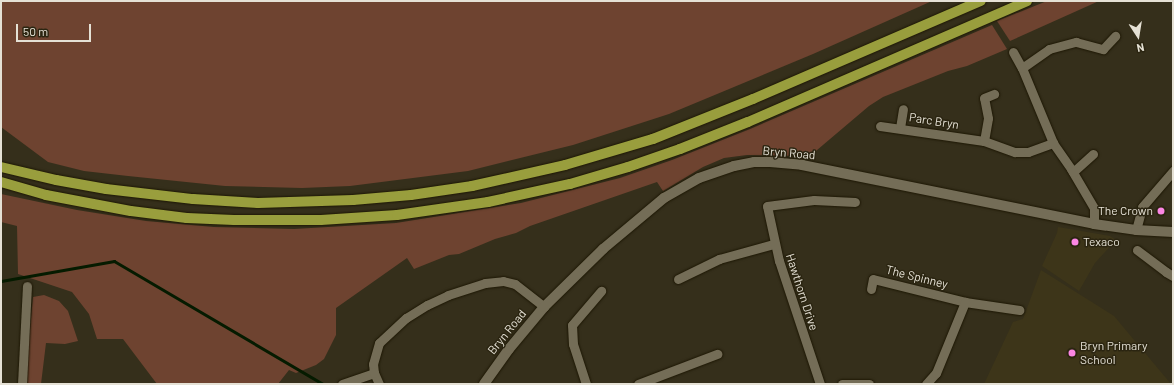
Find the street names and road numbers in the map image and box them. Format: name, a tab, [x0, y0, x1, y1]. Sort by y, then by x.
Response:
street label: Parc Bryn	[908, 110, 960, 132]
street label: Bryn Road	[762, 144, 816, 162]
street label: Hawthorn Drive	[783, 252, 821, 332]
street label: The Spinney	[885, 262, 949, 292]
street label: Bryn Road	[485, 307, 529, 357]

